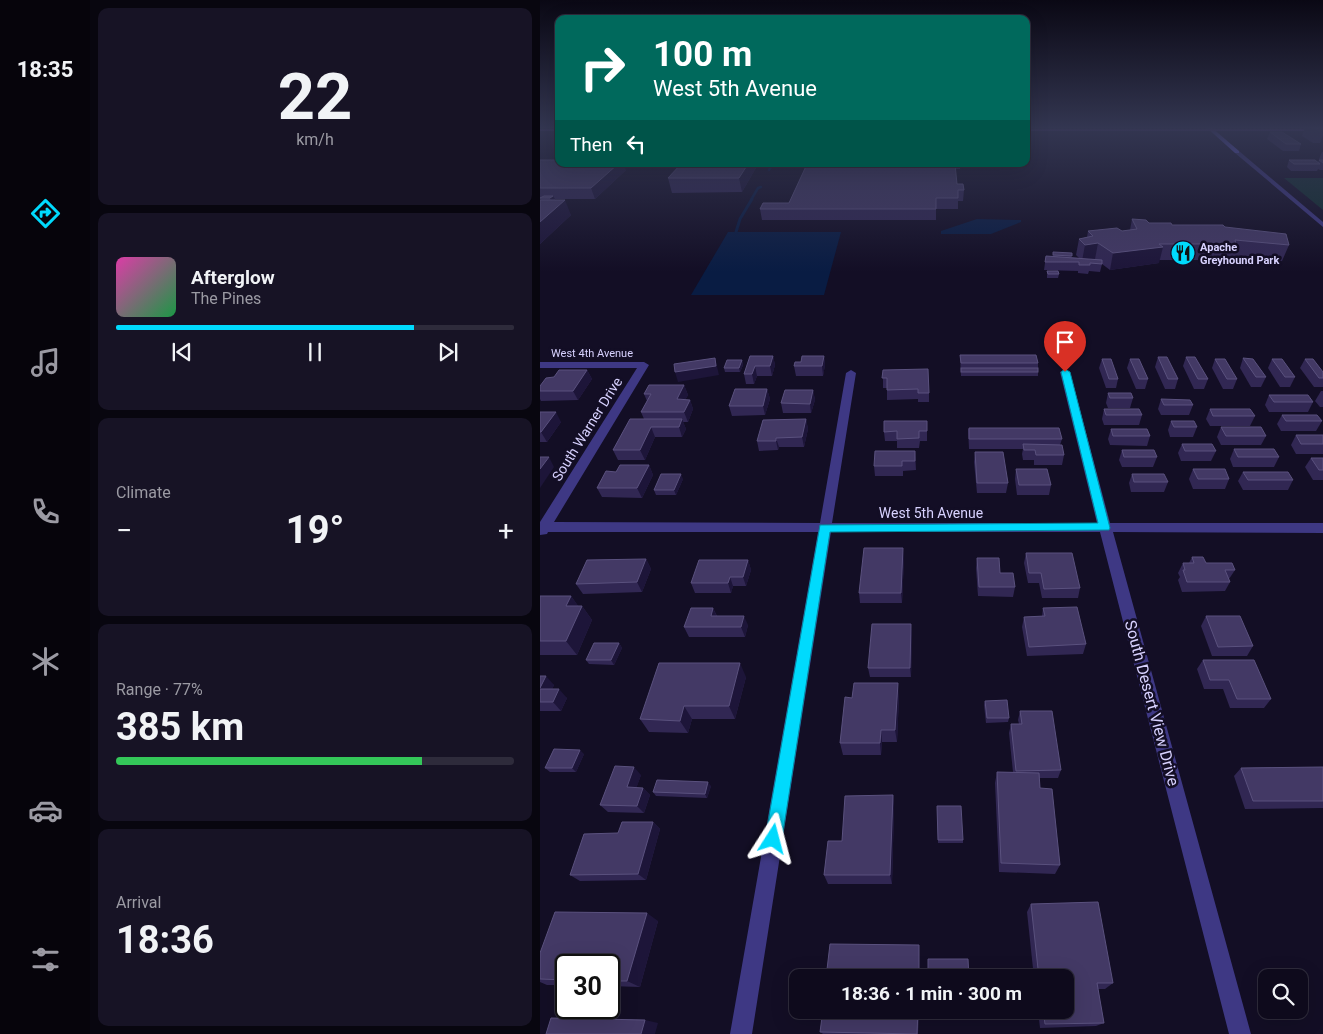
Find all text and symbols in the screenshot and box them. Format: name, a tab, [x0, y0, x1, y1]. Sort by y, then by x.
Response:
text: 100 m	[653, 34, 752, 75]
icon: right	[570, 35, 635, 100]
text: 18:35	[17, 57, 73, 82]
text: 22	[278, 59, 352, 135]
text: West 5th Avenue	[653, 76, 817, 101]
text: km/h	[296, 130, 334, 149]
icon: left	[622, 130, 650, 158]
text: Then	[570, 133, 612, 156]
icon: directions	[28, 196, 63, 231]
restaurant icon: Apache Greyhound Park	[1170, 240, 1196, 266]
place label: Apache Greyhound Park	[1200, 241, 1279, 267]
text: Afterglow	[191, 266, 275, 289]
text: The Pines	[191, 289, 261, 308]
pin	[1044, 321, 1086, 372]
icon: arrive	[1051, 328, 1079, 356]
icon: previous	[168, 338, 196, 366]
icon: pause	[301, 338, 329, 366]
icon: next	[434, 338, 462, 366]
icon: music	[28, 345, 63, 380]
street label: West 4th Avenue	[551, 347, 633, 360]
street label: South Warner Drive	[549, 374, 625, 484]
text: Climate	[116, 483, 171, 502]
icon: phone	[28, 494, 63, 529]
street label: West 5th Avenue	[879, 505, 983, 521]
text: 19°	[286, 508, 344, 552]
text: −	[116, 514, 132, 547]
text: +	[498, 514, 514, 547]
street label: South Desert View Drive	[1121, 618, 1183, 788]
icon: climate	[28, 644, 63, 679]
text: Range · 77%	[116, 680, 203, 699]
text: 385 km	[116, 705, 244, 749]
icon: car	[28, 793, 63, 828]
position arrow	[746, 812, 798, 864]
text: Arrival	[116, 893, 161, 912]
text: 18:36	[116, 918, 214, 962]
icon: filters	[28, 942, 63, 977]
speed limit sign: 30	[555, 954, 620, 1019]
map controls	[1258, 969, 1308, 1019]
button: search	[1258, 969, 1308, 1019]
text: 18:36 · 1 min · 300 m	[841, 982, 1022, 1005]

